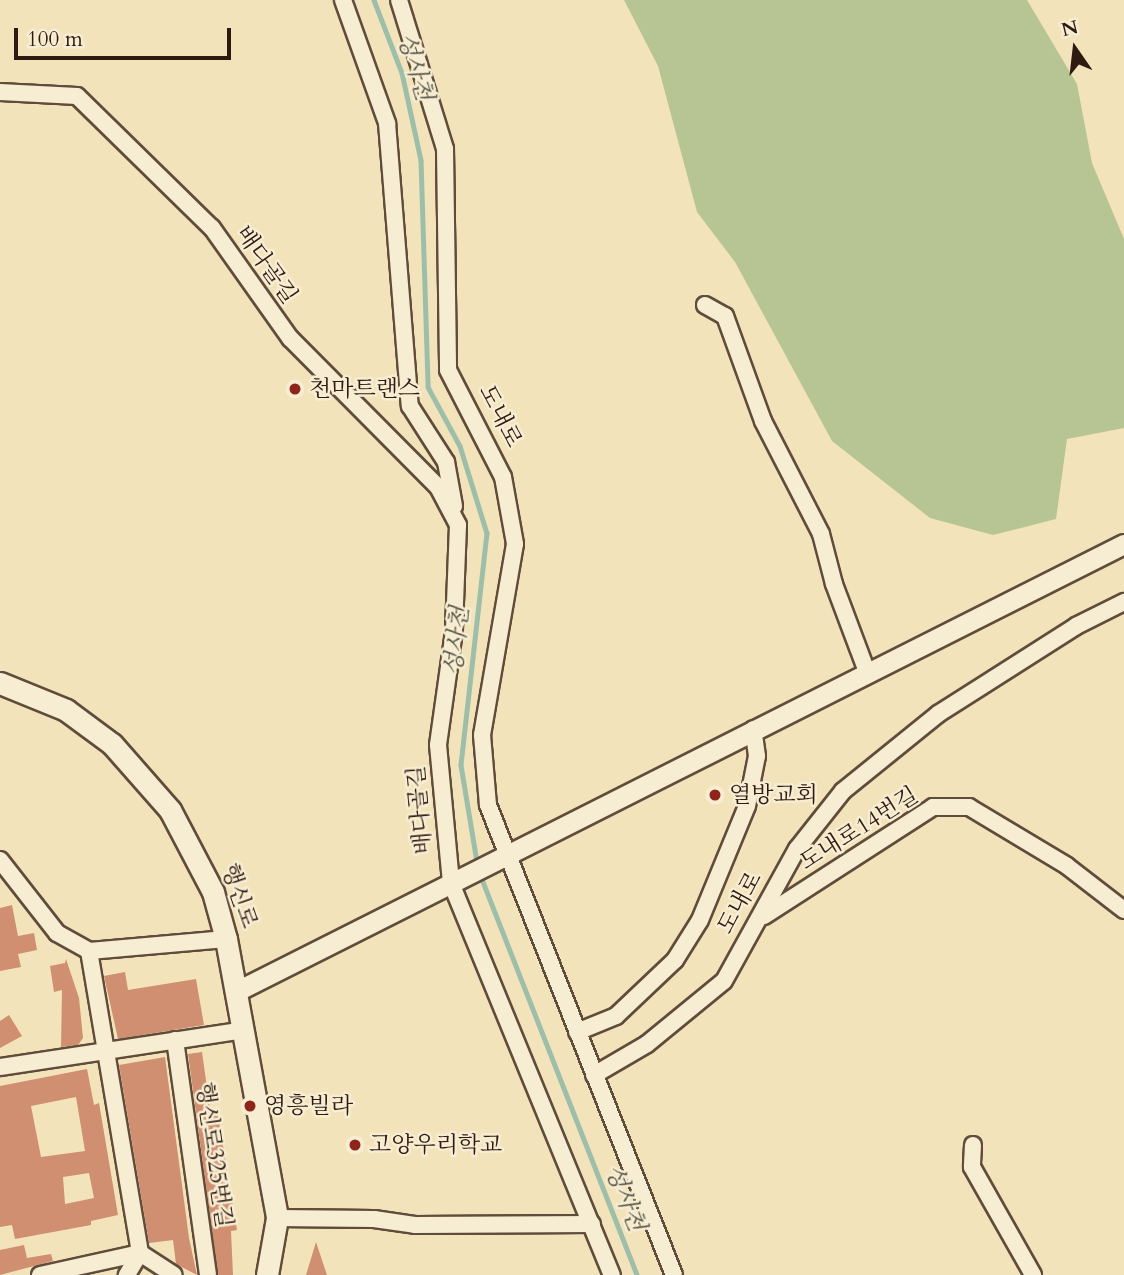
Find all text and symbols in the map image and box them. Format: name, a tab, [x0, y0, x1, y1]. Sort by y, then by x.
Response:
scale bar	[18, 14, 234, 58]
north arrow	[1040, 14, 1110, 84]
text: N	[1059, 14, 1081, 43]
text: 100 m	[27, 25, 83, 54]
water label: 성사천	[391, 30, 439, 104]
street label: 배다골길	[229, 221, 303, 309]
place label: 천마트랜스	[309, 375, 420, 403]
street label: 도내로	[473, 380, 527, 452]
marker: 천마트랜스	[287, 381, 303, 397]
water label: 성사천	[439, 605, 475, 677]
street label: 배다골길	[402, 765, 438, 855]
place label: 열방교회	[729, 781, 818, 809]
street label: 도내로14번길	[795, 782, 923, 876]
marker: 열방교회	[707, 787, 723, 803]
street label: 행신로	[215, 860, 263, 932]
street label: 도내로	[712, 867, 768, 939]
street label: 행신로325번길	[190, 1081, 238, 1229]
place label: 영흥빌라	[264, 1092, 353, 1120]
marker: 영흥빌라	[242, 1098, 258, 1114]
place label: 고양우리학교	[369, 1131, 502, 1159]
marker: 고양우리학교	[347, 1137, 363, 1153]
water label: 성사천	[599, 1160, 651, 1236]

